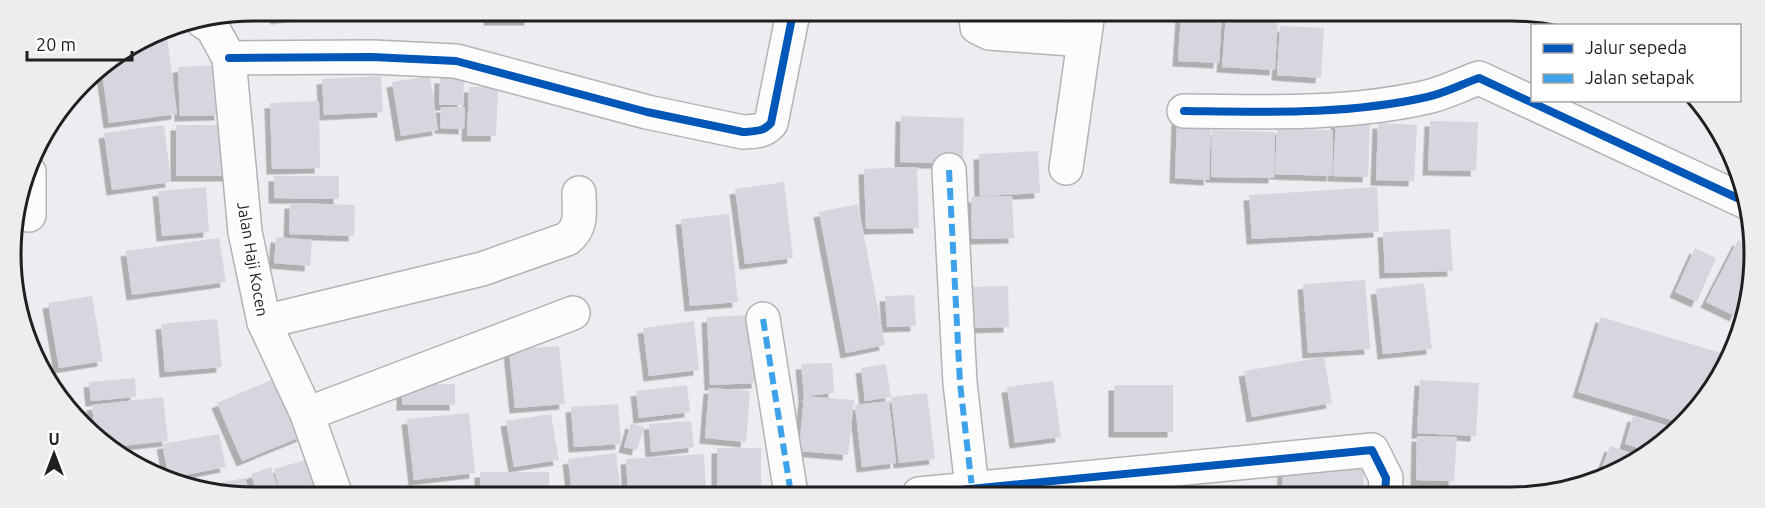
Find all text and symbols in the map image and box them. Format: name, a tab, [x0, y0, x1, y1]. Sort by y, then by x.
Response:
scale bar	[27, 24, 132, 62]
legend	[1531, 24, 1741, 102]
text: 20 m	[36, 34, 76, 54]
text: Jalur sepeda	[1585, 37, 1687, 57]
text: Jalan setapak	[1585, 67, 1694, 87]
street label: Jalan Haji Kocen	[234, 200, 272, 318]
north arrow	[24, 424, 84, 484]
text: U	[48, 430, 60, 448]

